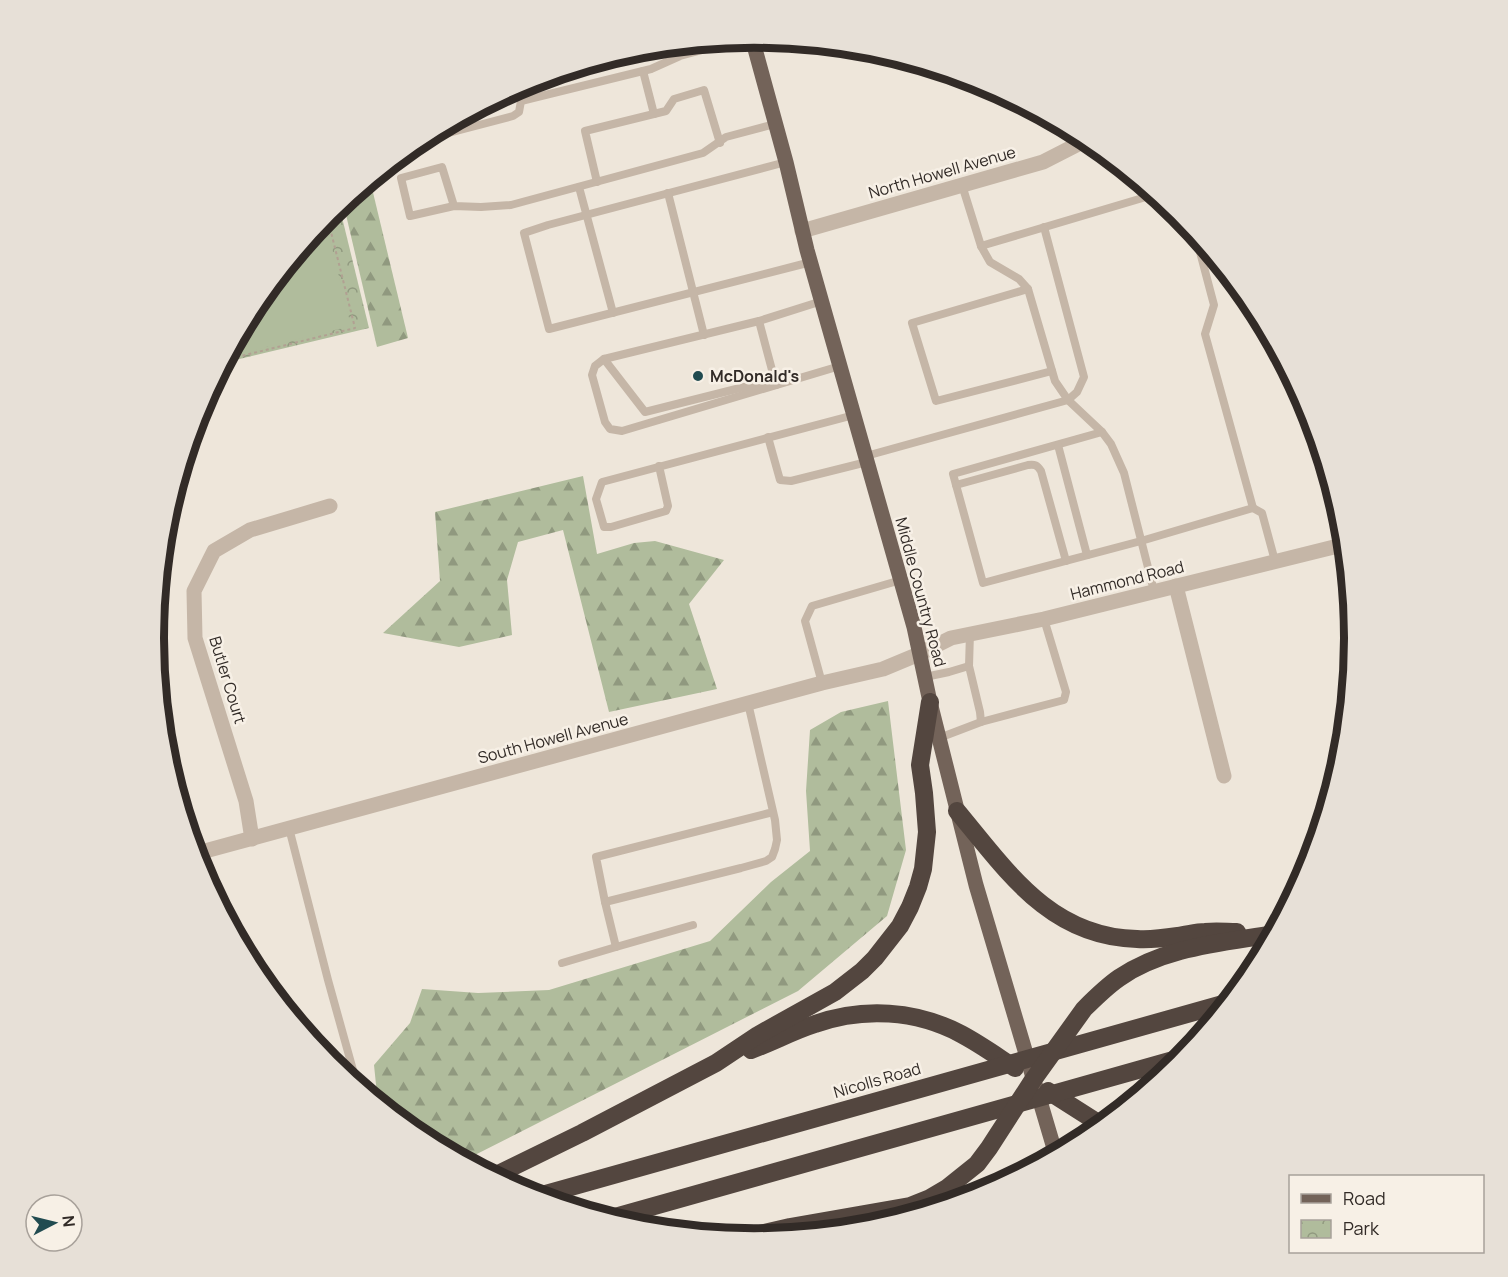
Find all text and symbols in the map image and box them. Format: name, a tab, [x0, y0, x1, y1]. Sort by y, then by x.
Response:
street label: North Howell Avenue	[866, 140, 1018, 204]
place label: McDonald's	[710, 365, 799, 387]
marker: McDonald's	[691, 369, 705, 383]
street label: Middle Country Road	[890, 515, 952, 669]
street label: Hammond Road	[1068, 555, 1186, 605]
street label: Butler Court	[204, 634, 252, 726]
street label: South Howell Avenue	[475, 707, 631, 769]
street label: Nicolls Road	[831, 1057, 923, 1103]
legend	[1289, 1175, 1484, 1253]
text: Road	[1343, 1186, 1386, 1210]
north arrow	[24, 1193, 84, 1253]
text: N	[57, 1214, 81, 1228]
text: Park	[1343, 1216, 1380, 1240]

